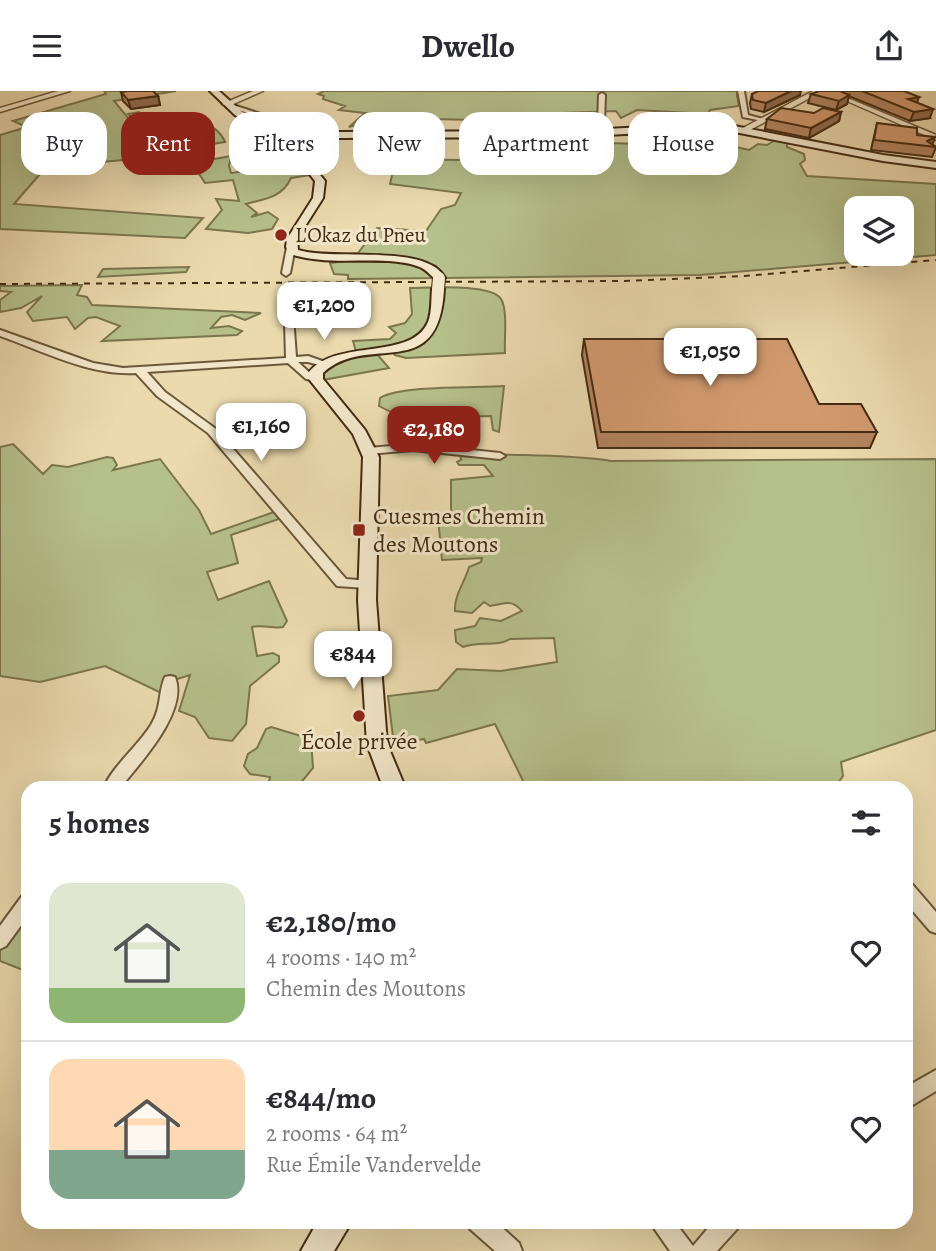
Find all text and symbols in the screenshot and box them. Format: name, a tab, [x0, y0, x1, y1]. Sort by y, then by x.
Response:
text: Dwello	[421, 24, 515, 68]
icon: menu	[28, 27, 66, 65]
icon: share	[870, 27, 908, 65]
chip: Buy	[21, 112, 107, 175]
chip: Rent	[121, 112, 215, 175]
chip: Filters	[229, 112, 339, 175]
chip: New	[353, 112, 445, 175]
chip: Apartment	[459, 112, 614, 175]
chip: House	[628, 112, 738, 175]
map controls	[844, 196, 914, 266]
button: layers	[844, 196, 914, 266]
place label: L'Okaz du Pneu	[295, 221, 426, 249]
marker: L'Okaz du Pneu	[273, 227, 289, 243]
pin: €1,200	[267, 282, 381, 342]
text: €1,200	[293, 289, 355, 320]
pin: €1,050	[653, 329, 767, 388]
text: €1,050	[680, 335, 740, 366]
pin: €1,160	[204, 403, 318, 463]
pin: €2,180	[377, 407, 491, 466]
text: €1,160	[232, 410, 290, 441]
text: €2,180	[403, 413, 465, 444]
place label: Cuesmes Chemin des Moutons	[373, 500, 545, 560]
marker: Cuesmes Chemin des Moutons	[351, 522, 367, 538]
pin: €844	[312, 631, 394, 691]
text: €844	[330, 638, 376, 669]
marker: École privée	[351, 708, 367, 724]
place label: École privée	[300, 725, 418, 757]
text: 5 homes	[49, 803, 150, 843]
icon: filters	[847, 804, 885, 842]
text: €2,180/mo	[266, 902, 397, 942]
icon: home	[105, 911, 189, 995]
icon: heart	[847, 934, 885, 972]
text: 4 rooms · 140 m²	[266, 942, 416, 973]
text: Chemin des Moutons	[266, 973, 466, 1004]
text: €844/mo	[266, 1078, 376, 1118]
icon: home	[105, 1087, 189, 1171]
icon: heart	[847, 1110, 885, 1148]
text: 2 rooms · 64 m²	[266, 1118, 407, 1149]
text: Rue Émile Vandervelde	[266, 1149, 481, 1180]

